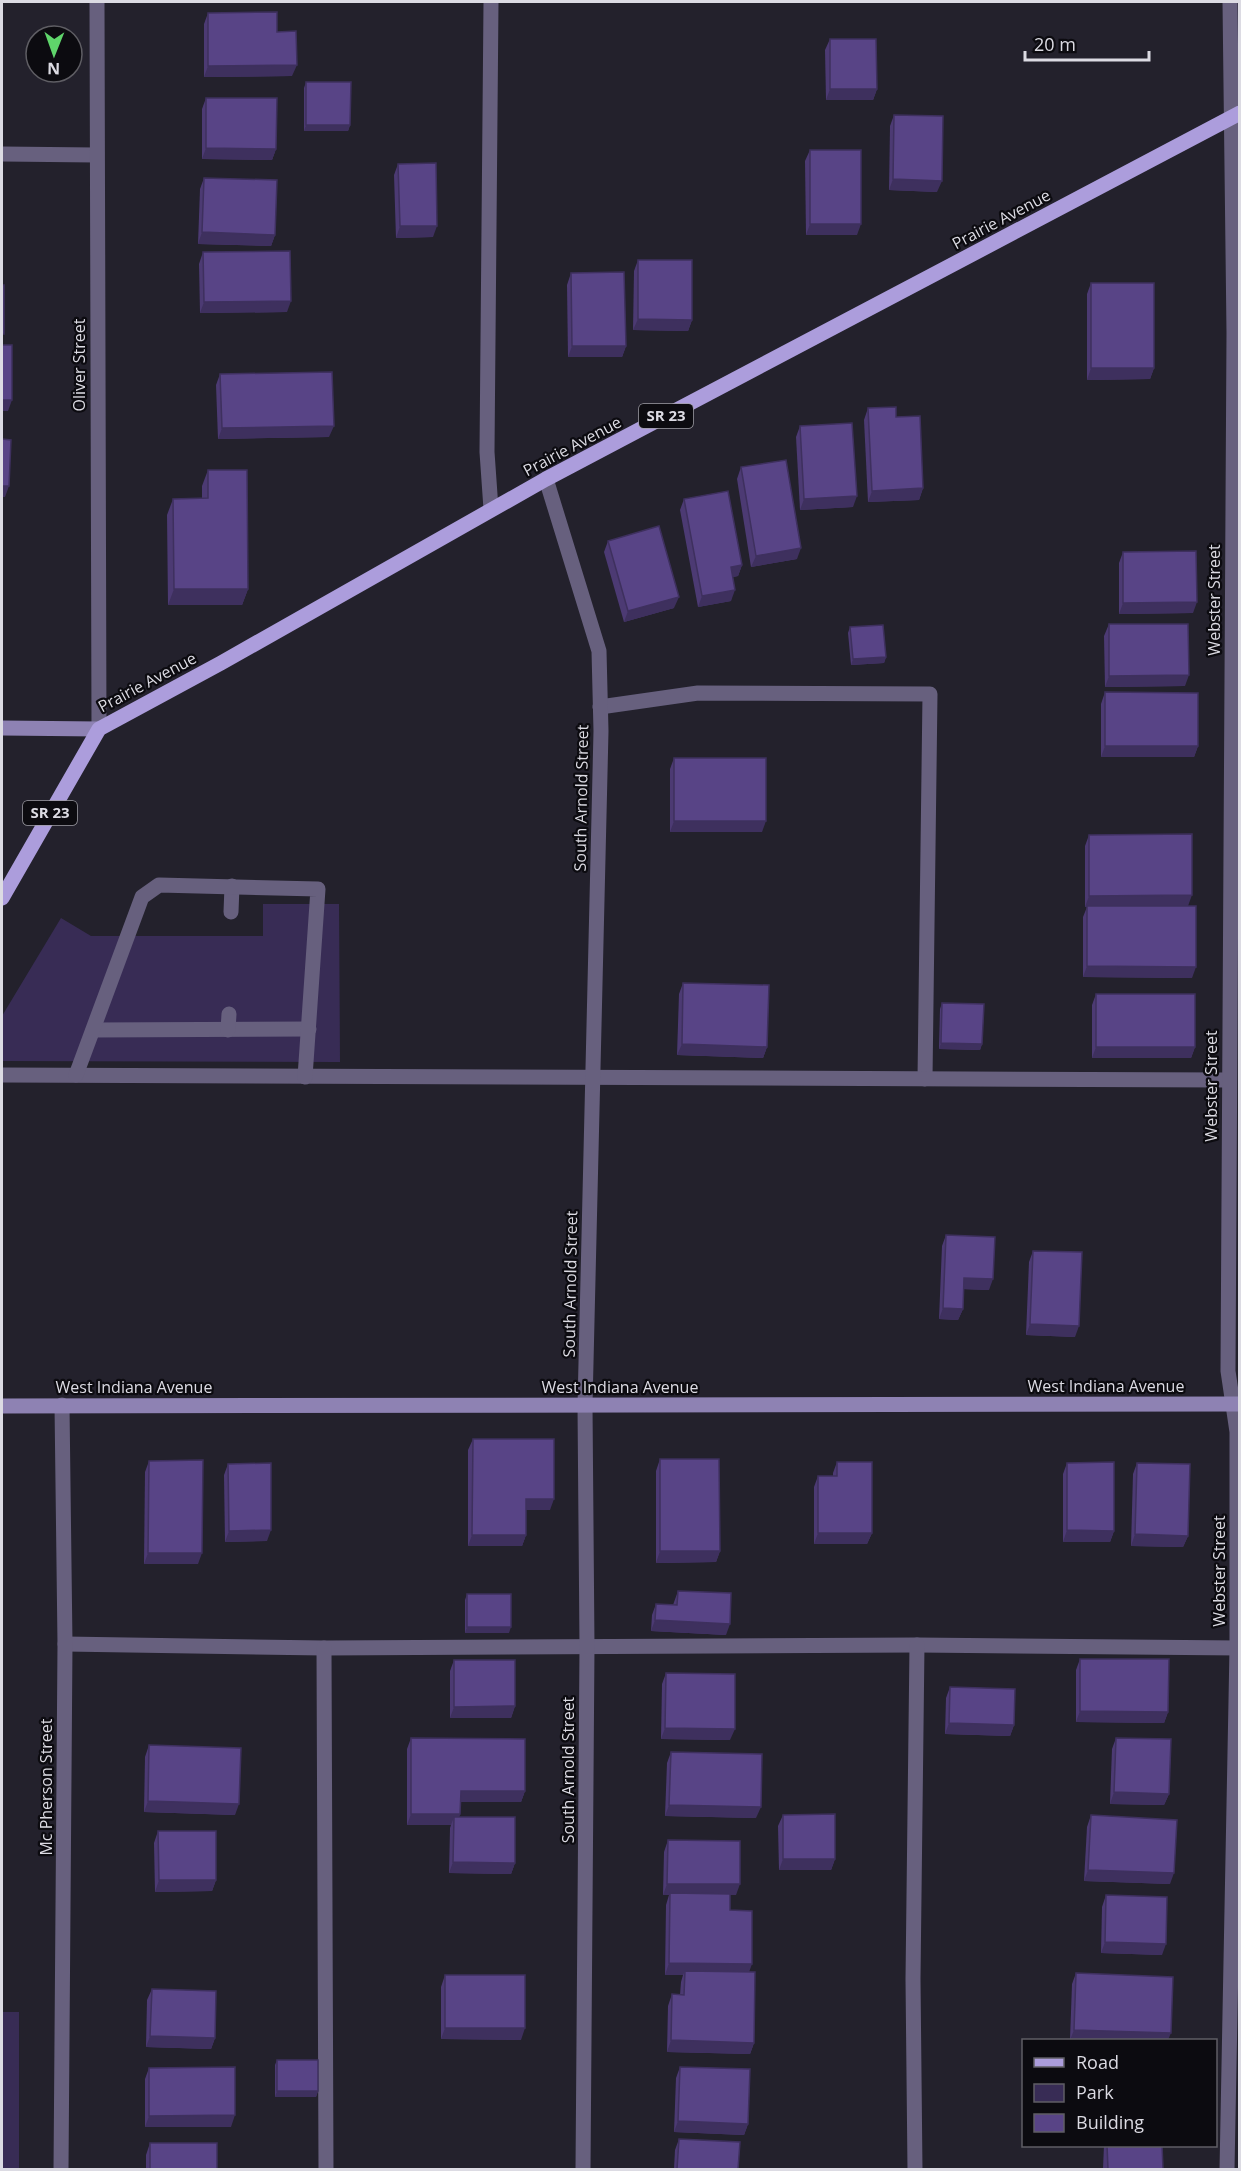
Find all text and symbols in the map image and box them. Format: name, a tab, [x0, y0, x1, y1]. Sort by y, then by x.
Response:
north arrow	[24, 24, 84, 84]
scale bar	[1025, 24, 1150, 62]
text: 20 m	[1034, 32, 1076, 56]
text: N	[47, 58, 60, 80]
street label: Prairie Avenue	[948, 184, 1054, 254]
street label: Oliver Street	[68, 318, 90, 411]
road number: SR 23	[639, 404, 693, 428]
street label: Prairie Avenue	[519, 411, 625, 481]
street label: Webster Street	[1203, 544, 1225, 656]
street label: Prairie Avenue	[94, 647, 200, 717]
street label: South Arnold Street	[569, 724, 593, 872]
road number: SR 23	[23, 801, 77, 825]
street label: Webster Street	[1200, 1030, 1222, 1142]
street label: South Arnold Street	[558, 1210, 582, 1358]
street label: West Indiana Avenue	[1028, 1375, 1184, 1397]
street label: West Indiana Avenue	[56, 1376, 212, 1398]
street label: West Indiana Avenue	[542, 1376, 698, 1398]
street label: Webster Street	[1208, 1515, 1230, 1627]
street label: South Arnold Street	[557, 1696, 579, 1843]
street label: Mc Pherson Street	[35, 1718, 57, 1856]
legend	[1022, 2039, 1217, 2147]
text: Road	[1076, 2050, 1119, 2074]
text: Park	[1076, 2080, 1114, 2104]
text: Building	[1076, 2110, 1144, 2134]

